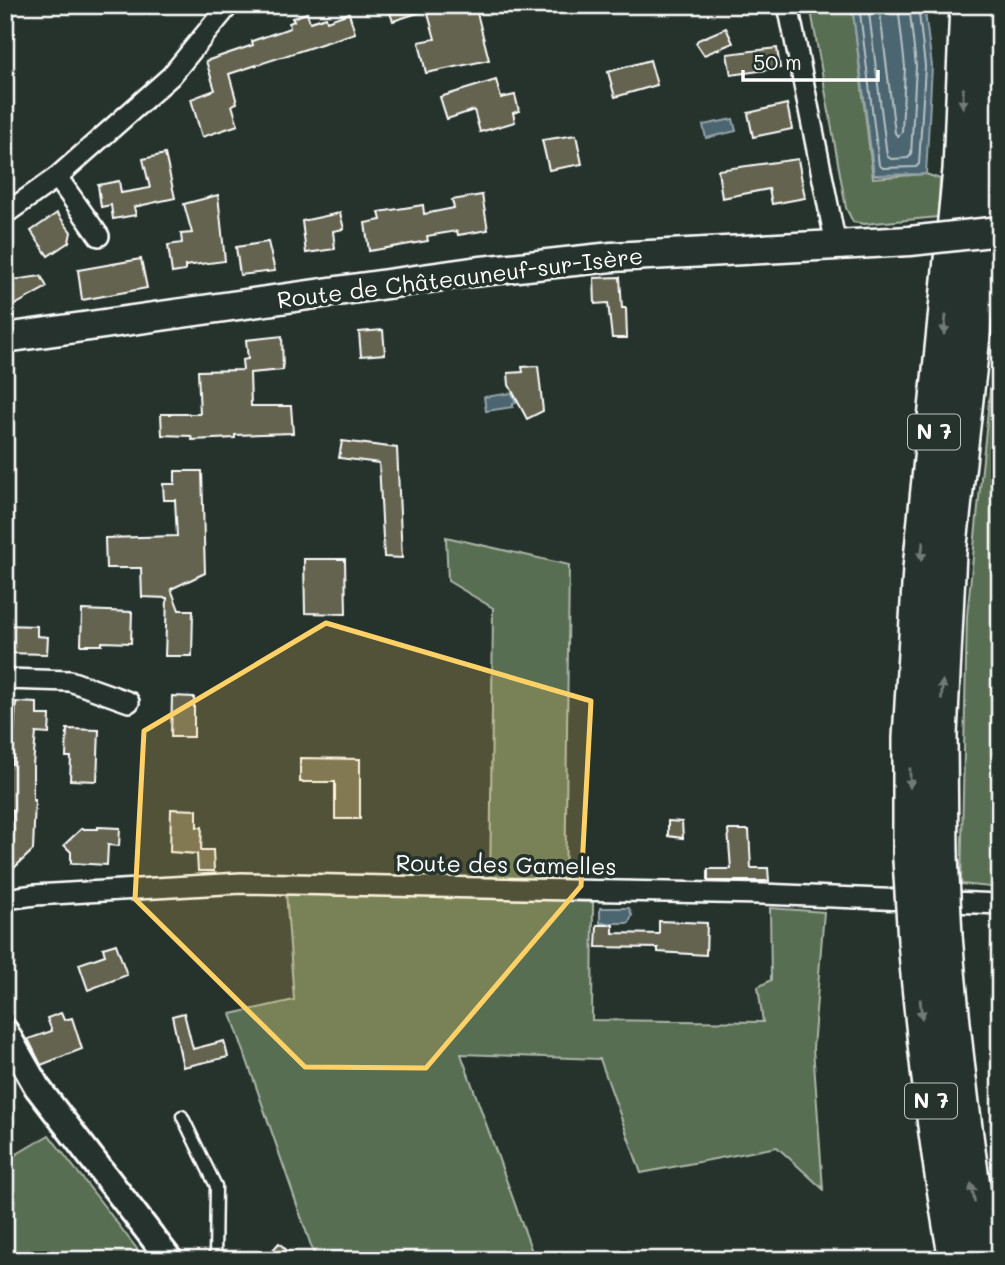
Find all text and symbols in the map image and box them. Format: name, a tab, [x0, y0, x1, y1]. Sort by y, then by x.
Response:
scale bar	[743, 38, 877, 82]
text: 50 m	[753, 48, 802, 75]
one-way arrow	[958, 87, 969, 109]
street label: Route de Châteauneuf-sur-Isère	[275, 240, 645, 314]
one-way arrow	[939, 314, 950, 336]
road number: N 7	[908, 414, 960, 450]
one-way arrow	[916, 540, 927, 562]
one-way arrow	[937, 679, 948, 701]
one-way arrow	[904, 767, 916, 789]
street label: Route des Gamelles	[395, 847, 617, 881]
one-way arrow	[915, 998, 926, 1020]
road number: N 7	[905, 1084, 957, 1118]
one-way arrow	[967, 1181, 978, 1203]

